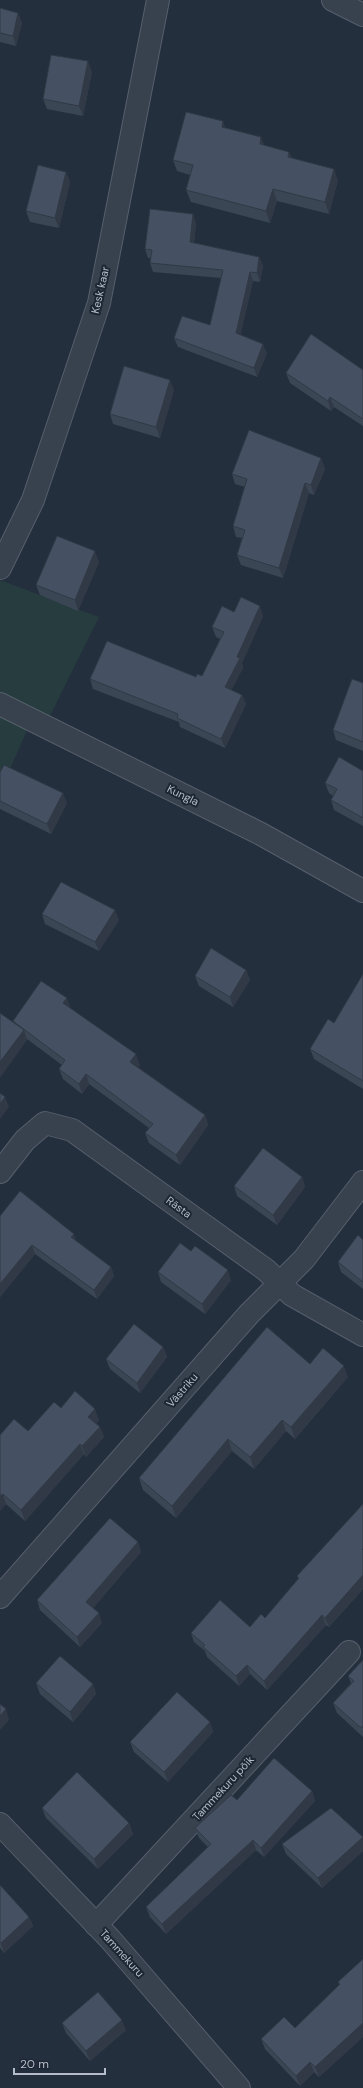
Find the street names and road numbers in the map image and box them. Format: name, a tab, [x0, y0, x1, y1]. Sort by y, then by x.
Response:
street label: Kesk kaar	[88, 265, 112, 315]
street label: Kungla	[165, 781, 201, 809]
street label: Rästa	[164, 1193, 194, 1221]
street label: Västriku	[163, 1370, 201, 1410]
street label: Tammekuru põik	[189, 1752, 257, 1823]
street label: Tammekuru	[97, 1926, 147, 1980]

